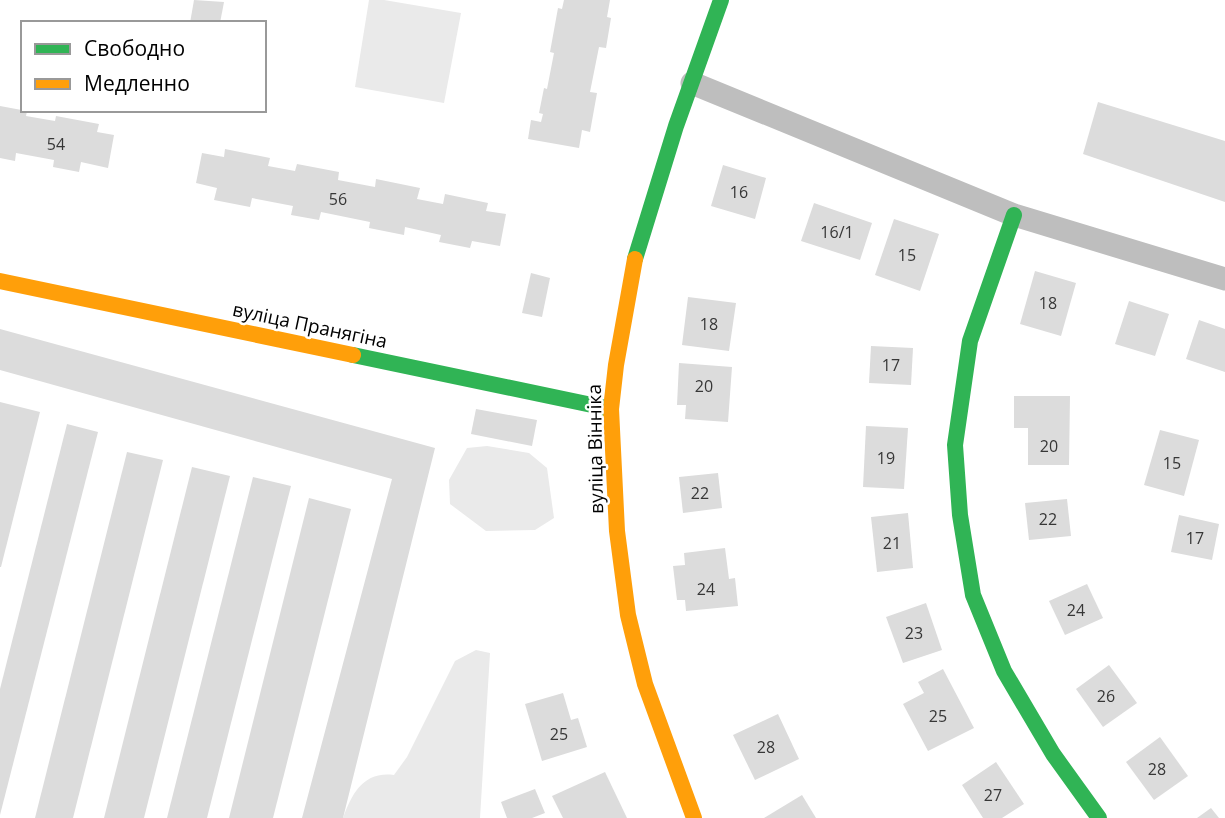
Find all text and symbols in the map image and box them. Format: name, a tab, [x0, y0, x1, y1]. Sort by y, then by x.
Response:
legend	[21, 21, 266, 112]
text: Свободно	[84, 34, 185, 62]
text: Медленно	[84, 69, 190, 97]
house number: 54	[47, 133, 65, 155]
house number: 16	[730, 181, 748, 203]
house number: 56	[329, 188, 347, 210]
house number: 16/1	[820, 221, 854, 243]
house number: 15	[898, 244, 916, 266]
house number: 18	[1039, 292, 1057, 314]
street label: вуліца Пранягіна	[230, 296, 390, 354]
house number: 18	[700, 313, 718, 335]
house number: 17	[882, 354, 900, 376]
house number: 20	[695, 375, 713, 397]
street label: вуліца Вінніка	[581, 384, 609, 514]
house number: 20	[1040, 435, 1058, 457]
house number: 19	[877, 447, 895, 469]
house number: 15	[1163, 452, 1181, 474]
house number: 22	[691, 482, 709, 504]
house number: 22	[1039, 508, 1057, 530]
house number: 17	[1186, 527, 1204, 549]
house number: 21	[883, 532, 901, 554]
house number: 24	[697, 578, 715, 600]
house number: 24	[1067, 599, 1085, 621]
house number: 23	[905, 622, 923, 644]
house number: 26	[1097, 685, 1115, 707]
house number: 25	[929, 705, 947, 727]
house number: 25	[550, 723, 568, 745]
house number: 28	[757, 736, 775, 758]
house number: 28	[1148, 758, 1166, 780]
house number: 27	[984, 784, 1002, 806]

